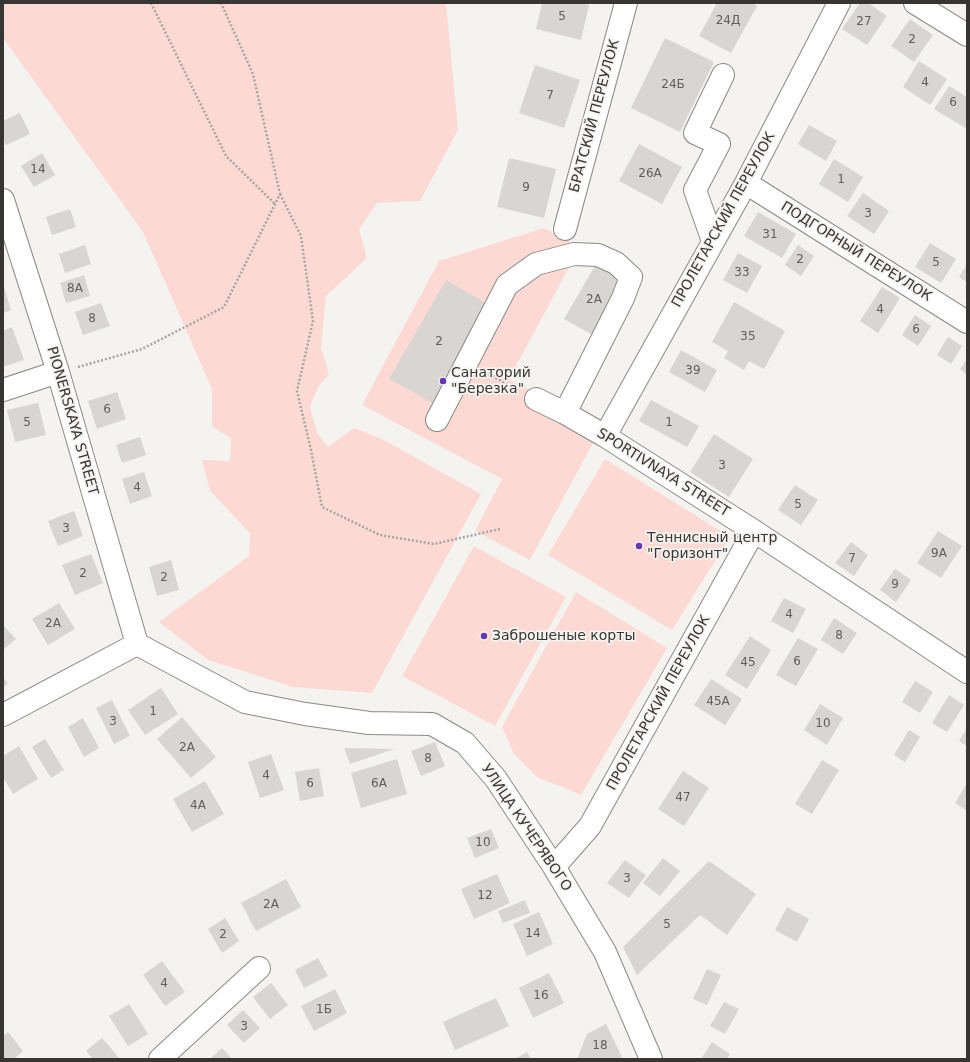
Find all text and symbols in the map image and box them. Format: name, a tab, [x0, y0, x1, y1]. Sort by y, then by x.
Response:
house number: 5	[558, 10, 566, 24]
house number: 24Д	[716, 14, 740, 28]
house number: 27	[856, 15, 872, 29]
house number: 2	[908, 33, 916, 47]
street label: БРАТСКИЙ ПЕРЕУЛОК	[566, 38, 624, 194]
house number: 4	[921, 76, 929, 90]
house number: 24Б	[661, 78, 685, 92]
house number: 7	[546, 89, 554, 103]
house number: 6	[949, 96, 957, 110]
street label: ПРОЛЕТАРСКИЙ ПЕРЕУЛОК	[669, 129, 779, 311]
house number: 14	[30, 163, 46, 177]
house number: 26А	[638, 167, 662, 181]
house number: 1	[837, 173, 845, 187]
house number: 9	[522, 181, 530, 195]
street label: ПОДГОРНЫЙ ПЕРЕУЛОК	[777, 199, 935, 305]
house number: 3	[864, 207, 872, 221]
house number: 31	[762, 228, 778, 242]
house number: 2	[796, 253, 804, 267]
house number: 5	[932, 256, 940, 270]
house number: 33	[734, 266, 750, 280]
house number: 8А	[67, 282, 83, 296]
house number: 2А	[586, 293, 602, 307]
house number: 4	[876, 303, 884, 317]
house number: 8	[88, 312, 96, 326]
house number: 6	[912, 323, 920, 337]
house number: 35	[740, 330, 756, 344]
house number: 2	[435, 335, 443, 349]
street label: PIONERSKAYA STREET	[43, 345, 101, 497]
house number: 39	[685, 364, 701, 378]
place label: Санаторий "Березка"	[451, 365, 531, 398]
marker: Санаторий "Березка"	[438, 376, 448, 386]
house number: 6	[103, 403, 111, 417]
house number: 5	[23, 416, 31, 430]
house number: 1	[665, 416, 673, 430]
street label: SPORTIVNAYA STREET	[594, 425, 732, 521]
house number: 3	[718, 459, 726, 473]
house number: 4	[133, 481, 141, 495]
house number: 5	[794, 498, 802, 512]
house number: 3	[62, 522, 70, 536]
place label: Теннисный центр "Горизонт"	[647, 530, 777, 562]
marker: Теннисный центр "Горизонт"	[634, 541, 644, 551]
house number: 9А	[931, 547, 947, 561]
house number: 7	[848, 552, 856, 566]
house number: 2	[79, 567, 87, 581]
house number: 2	[160, 571, 168, 585]
house number: 9	[891, 578, 899, 592]
house number: 4	[785, 608, 793, 622]
street label: ПРОЛЕТАРСКИЙ ПЕРЕУЛОК	[604, 612, 714, 794]
house number: 2А	[45, 617, 61, 631]
place label: Заброшеные корты	[492, 628, 635, 644]
house number: 8	[835, 629, 843, 643]
marker: Заброшеные корты	[479, 631, 489, 641]
house number: 6	[793, 655, 801, 669]
house number: 45	[740, 656, 756, 670]
house number: 45А	[706, 695, 730, 709]
house number: 1	[149, 705, 157, 719]
house number: 3	[109, 715, 117, 729]
house number: 10	[815, 717, 831, 731]
house number: 2А	[179, 741, 195, 755]
house number: 8	[424, 752, 432, 766]
street label: УЛИЦА КУЧЕРЯВОГО	[477, 761, 575, 895]
house number: 4	[262, 769, 270, 783]
house number: 6	[306, 777, 314, 791]
house number: 6А	[371, 777, 387, 791]
house number: 47	[675, 791, 691, 805]
house number: 4А	[190, 799, 206, 813]
house number: 10	[475, 836, 491, 850]
house number: 3	[623, 872, 631, 886]
house number: 12	[477, 889, 493, 903]
house number: 2А	[263, 898, 279, 912]
house number: 5	[663, 918, 671, 932]
house number: 14	[525, 927, 541, 941]
house number: 2	[219, 928, 227, 942]
house number: 4	[160, 977, 168, 991]
house number: 16	[533, 989, 549, 1003]
house number: 1Б	[316, 1003, 332, 1017]
house number: 3	[240, 1020, 248, 1034]
house number: 18	[592, 1039, 608, 1053]

